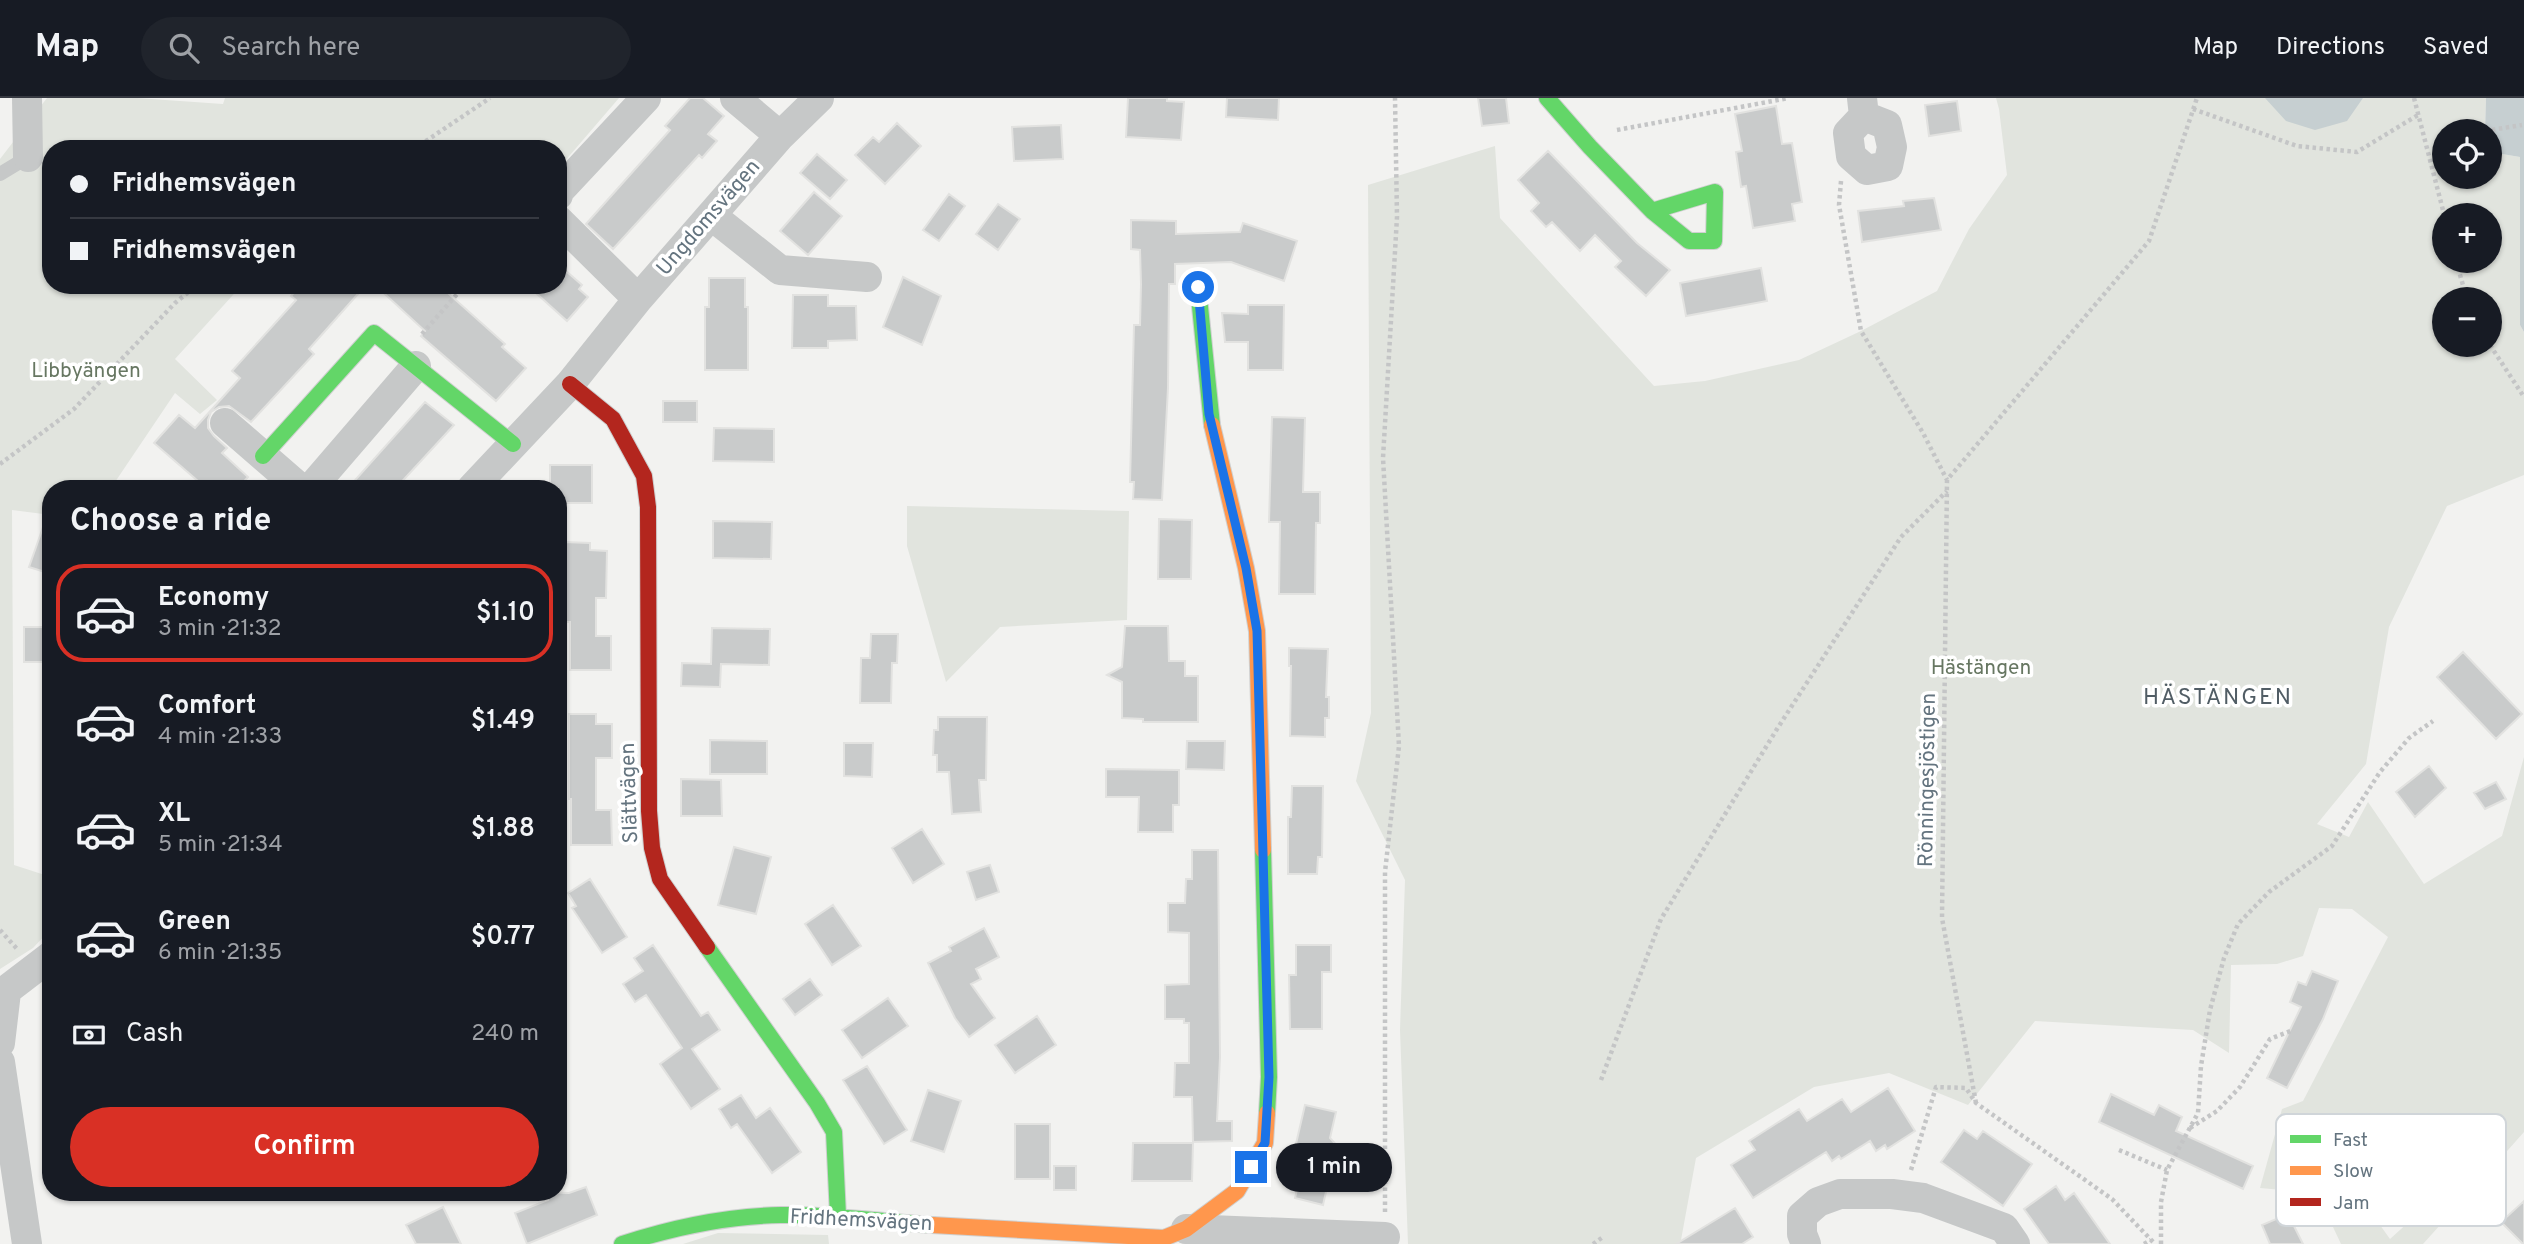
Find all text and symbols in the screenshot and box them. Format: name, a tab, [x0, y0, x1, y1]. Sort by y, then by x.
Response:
search box	[141, 17, 631, 80]
text: Map	[35, 27, 99, 69]
icon: search	[165, 29, 203, 67]
text: Search here	[221, 32, 360, 65]
text: Map	[2193, 33, 2238, 63]
text: Directions	[2276, 33, 2385, 63]
text: Saved	[2423, 33, 2489, 63]
map controls	[2432, 119, 2502, 357]
button: locate	[2432, 119, 2502, 189]
street label: Ungdomsvägen	[651, 154, 767, 282]
text: Fridhemsvägen	[112, 168, 296, 201]
button: +	[2432, 203, 2502, 273]
text: Fridhemsvägen	[112, 235, 296, 268]
route start	[1182, 271, 1214, 303]
button: −	[2432, 287, 2502, 357]
park label: Libbyängen	[31, 358, 141, 385]
text: Choose a ride	[70, 502, 271, 542]
icon: car	[74, 582, 137, 645]
text: Economy	[158, 582, 269, 615]
text: $1.10	[476, 597, 535, 630]
text: 3 min · 21:32	[158, 615, 282, 644]
park label: Hästängen	[1931, 655, 2031, 682]
district label: HÄSTÄNGEN	[2143, 683, 2293, 713]
icon: car	[74, 690, 137, 753]
text: Comfort	[158, 690, 256, 723]
street label: Rönningesjöstigen	[1913, 693, 1943, 867]
text: $1.49	[471, 705, 535, 738]
text: 4 min · 21:33	[158, 723, 282, 752]
street label: Slättvägen	[615, 742, 645, 844]
icon: car	[74, 798, 137, 861]
text: XL	[158, 798, 190, 831]
text: $1.88	[471, 813, 535, 846]
text: 5 min · 21:34	[158, 831, 283, 860]
icon: car	[74, 906, 137, 969]
text: Green	[158, 906, 231, 939]
text: $0.77	[471, 921, 535, 954]
text: 6 min · 21:35	[158, 939, 282, 968]
icon: cash	[70, 1016, 108, 1054]
text: Cash	[126, 1018, 183, 1051]
text: 240 m	[471, 1020, 539, 1049]
button: Confirm	[70, 1107, 539, 1187]
legend	[2276, 1114, 2506, 1226]
text: Fast	[2333, 1129, 2368, 1153]
callout: 1 min	[1276, 1142, 1391, 1192]
route end	[1235, 1151, 1267, 1183]
text: 1 min	[1307, 1153, 1361, 1182]
text: Slow	[2333, 1160, 2373, 1184]
text: Jam	[2333, 1192, 2370, 1216]
street label: Fridhemsvägen	[789, 1204, 933, 1238]

